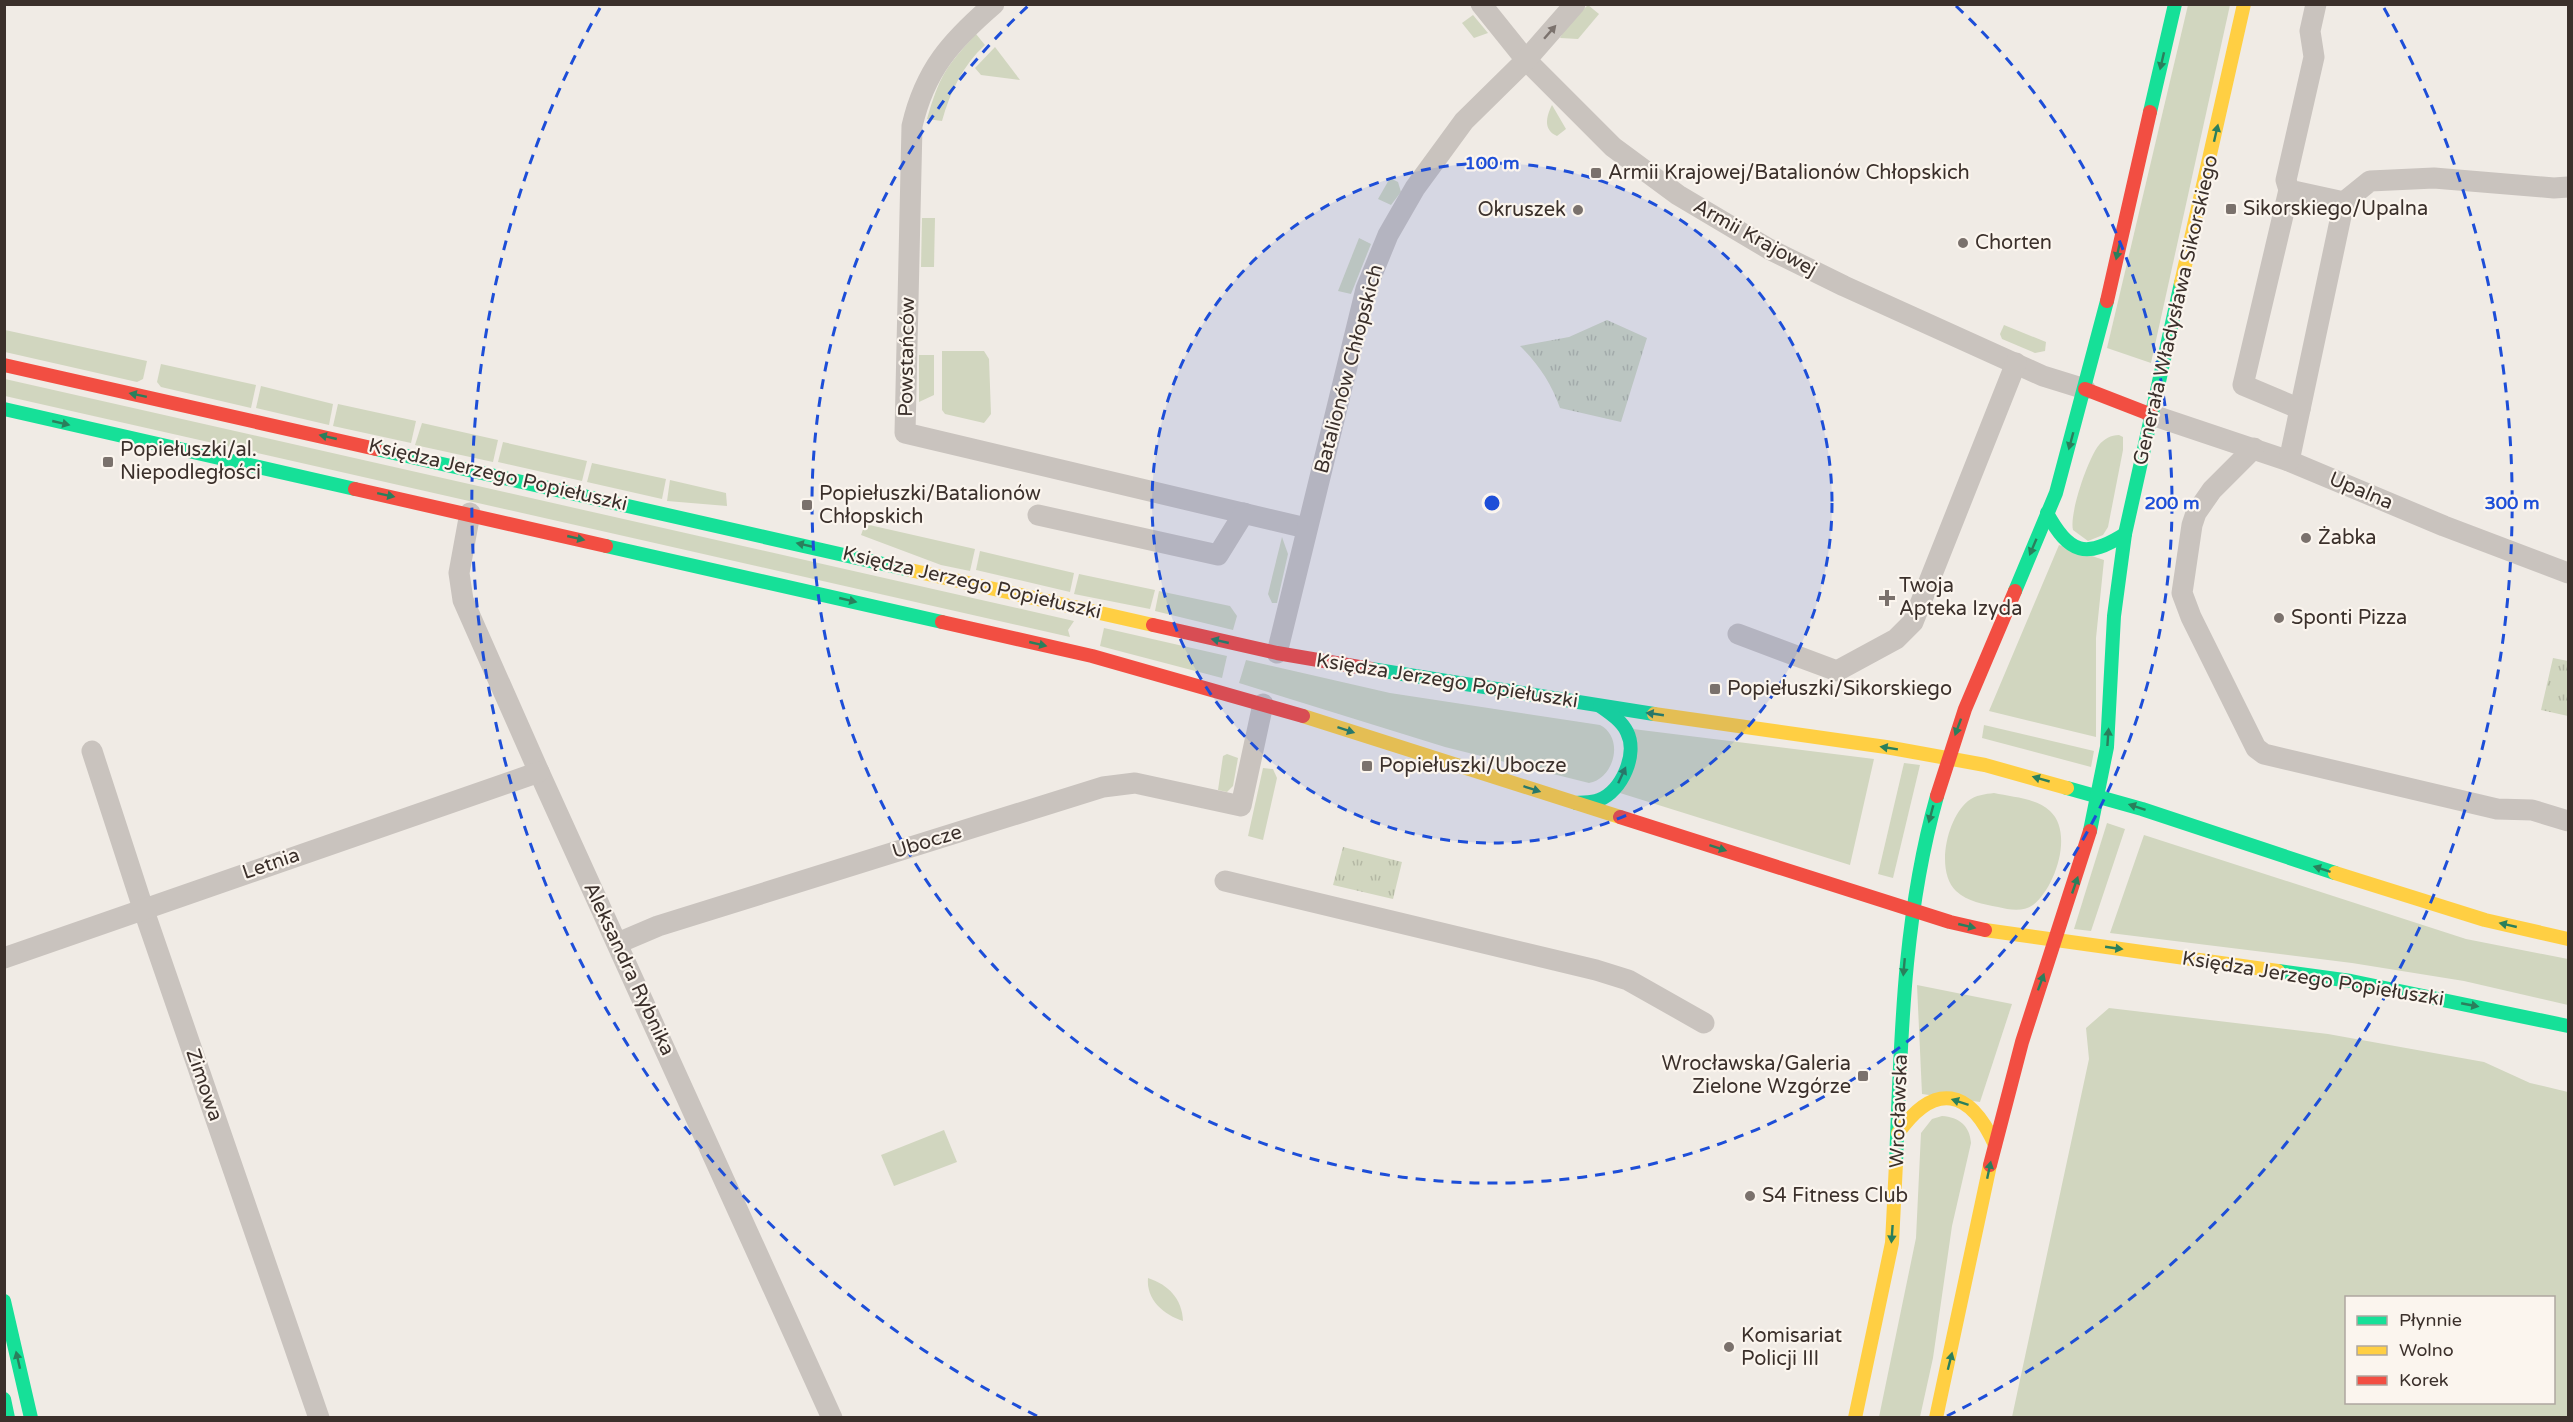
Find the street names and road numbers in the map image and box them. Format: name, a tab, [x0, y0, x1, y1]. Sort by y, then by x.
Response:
street label: Generała Władysława Sikorskiego	[2129, 153, 2223, 467]
street label: Armii Krajowej	[1689, 194, 1821, 282]
street label: Batalionów Chłopskich	[1310, 262, 1388, 476]
street label: Powstańców	[894, 297, 920, 417]
street label: Księdza Jerzego Popiełuszki	[366, 434, 630, 516]
street label: Upalna	[2325, 467, 2397, 515]
street label: Księdza Jerzego Popiełuszki	[840, 542, 1104, 624]
street label: Księdza Jerzego Popiełuszki	[1314, 648, 1580, 714]
street label: Ubocze	[889, 820, 965, 864]
street label: Letnia	[239, 843, 303, 885]
street label: Aleksandra Rybnika	[578, 879, 680, 1059]
street label: Księdza Jerzego Popiełuszki	[2180, 946, 2446, 1012]
street label: Zimowa	[180, 1046, 228, 1124]
street label: Wrocławska	[1885, 1054, 1913, 1168]

